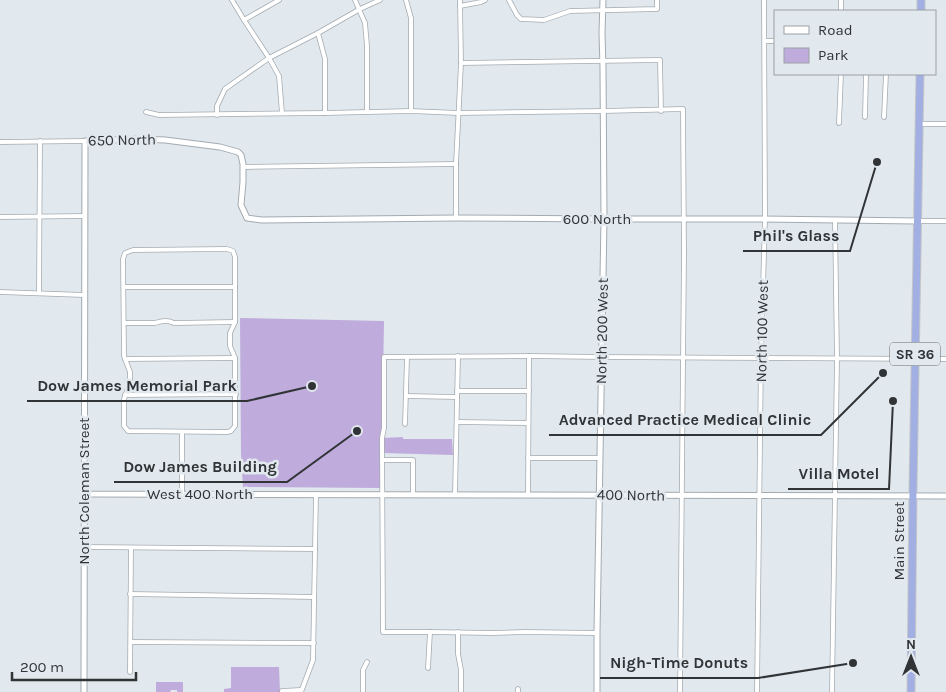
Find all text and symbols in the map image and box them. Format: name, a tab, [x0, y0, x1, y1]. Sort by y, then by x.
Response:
legend	[774, 10, 936, 75]
text: Road	[818, 21, 853, 39]
text: Park	[818, 46, 848, 64]
street label: 650 North	[88, 130, 156, 150]
street label: 600 North	[563, 210, 631, 228]
callout: Phil's Glass	[743, 220, 850, 251]
text: Phil's Glass	[753, 226, 839, 245]
street label: North 200 West	[592, 277, 612, 384]
street label: North 100 West	[752, 279, 772, 382]
road number: SR 36	[890, 342, 940, 366]
callout: Dow James Memorial Park	[27, 370, 247, 401]
text: Dow James Memorial Park	[37, 376, 237, 395]
callout: Advanced Practice Medical Clinic	[549, 404, 821, 435]
text: Advanced Practice Medical Clinic	[559, 410, 811, 429]
street label: North Coleman Street	[75, 417, 93, 565]
callout: Dow James Building	[114, 451, 287, 482]
text: Dow James Building	[123, 457, 277, 476]
callout: Villa Motel	[788, 458, 889, 489]
text: Villa Motel	[799, 464, 879, 483]
street label: West 400 North	[147, 485, 253, 503]
street label: 400 North	[597, 485, 665, 505]
street label: Main Street	[890, 501, 908, 581]
north arrow	[886, 632, 936, 682]
text: N	[906, 636, 916, 653]
callout: Nigh-Time Donuts	[600, 647, 758, 678]
scale bar	[12, 650, 136, 682]
text: Nigh-Time Donuts	[610, 653, 748, 672]
text: 200 m	[20, 658, 64, 676]

